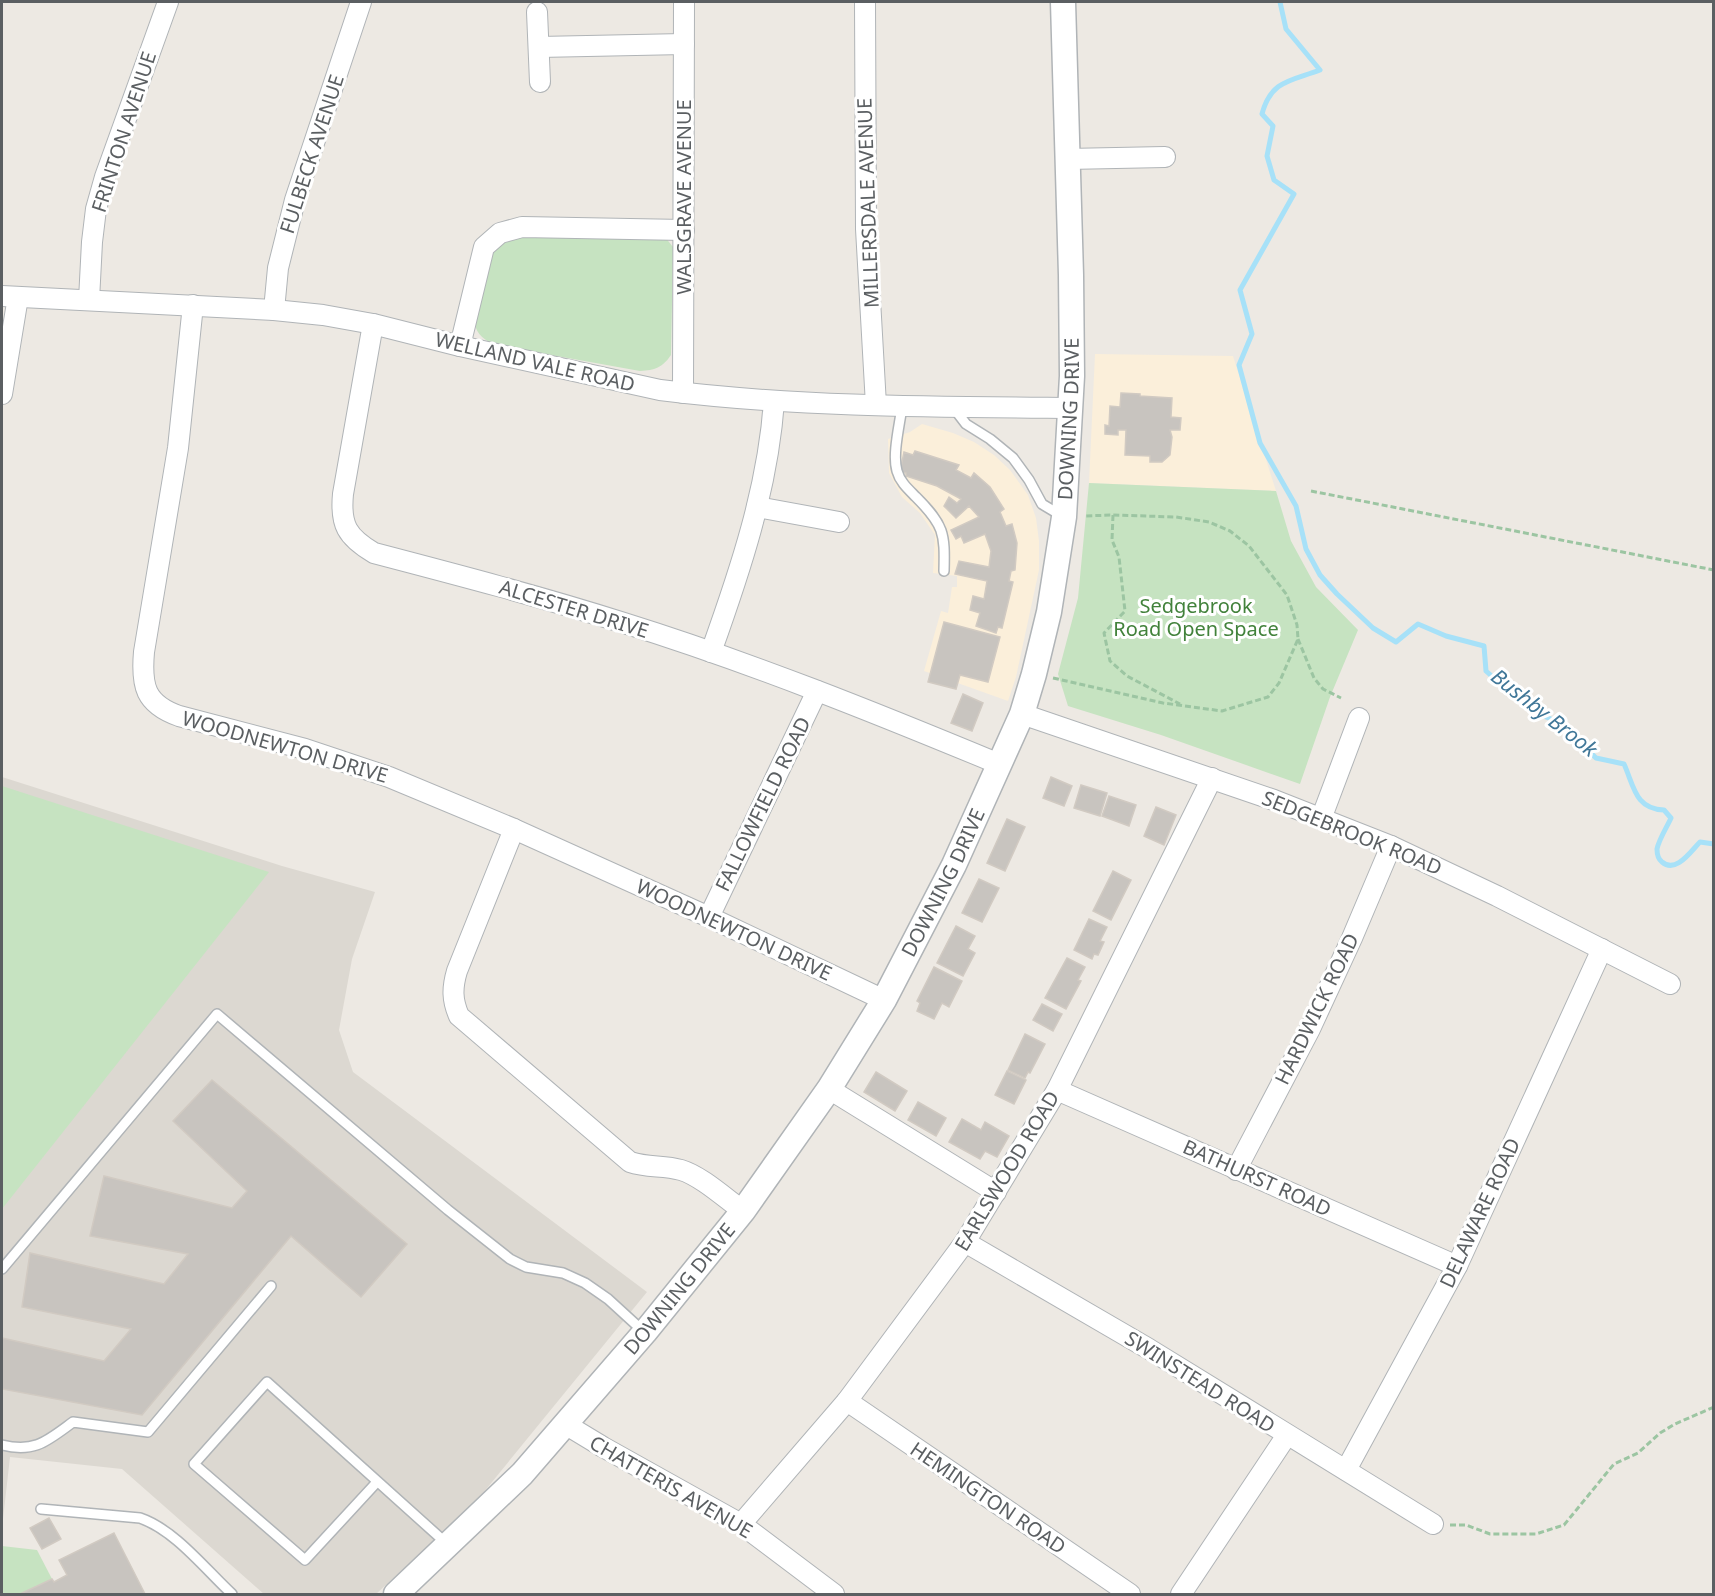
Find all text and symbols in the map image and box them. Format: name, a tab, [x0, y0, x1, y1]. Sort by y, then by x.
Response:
street label: FRINTON AVENUE	[85, 48, 162, 216]
street label: FULBECK AVENUE	[273, 71, 350, 237]
street label: MILLERSDALE AVENUE	[850, 97, 885, 309]
street label: WALSGRAVE AVENUE	[670, 99, 697, 295]
street label: WELLAND VALE ROAD	[433, 325, 638, 398]
street label: DOWNING DRIVE	[1051, 338, 1085, 501]
street label: ALCESTER DRIVE	[496, 573, 652, 644]
park label: Sedgebrook Road Open Space	[1113, 592, 1279, 642]
water label: Bushby Brook	[1486, 662, 1605, 764]
street label: WOODNEWTON DRIVE	[179, 704, 391, 789]
street label: FALLOWFIELD ROAD	[709, 712, 817, 896]
street label: SEDGEBROOK ROAD	[1258, 784, 1446, 881]
street label: DOWNING DRIVE	[895, 804, 991, 961]
street label: WOODNEWTON DRIVE	[632, 872, 836, 987]
street label: HARDWICK ROAD	[1268, 929, 1365, 1089]
street label: EARLSWOOD ROAD	[948, 1086, 1065, 1256]
street label: BATHURST ROAD	[1179, 1133, 1336, 1222]
street label: DELAWARE ROAD	[1433, 1133, 1526, 1292]
street label: DOWNING DRIVE	[617, 1217, 741, 1360]
street label: SWINSTEAD ROAD	[1120, 1324, 1281, 1439]
street label: CHATTERIS AVENUE	[585, 1429, 758, 1544]
street label: HEMINGTON ROAD	[905, 1435, 1071, 1560]

